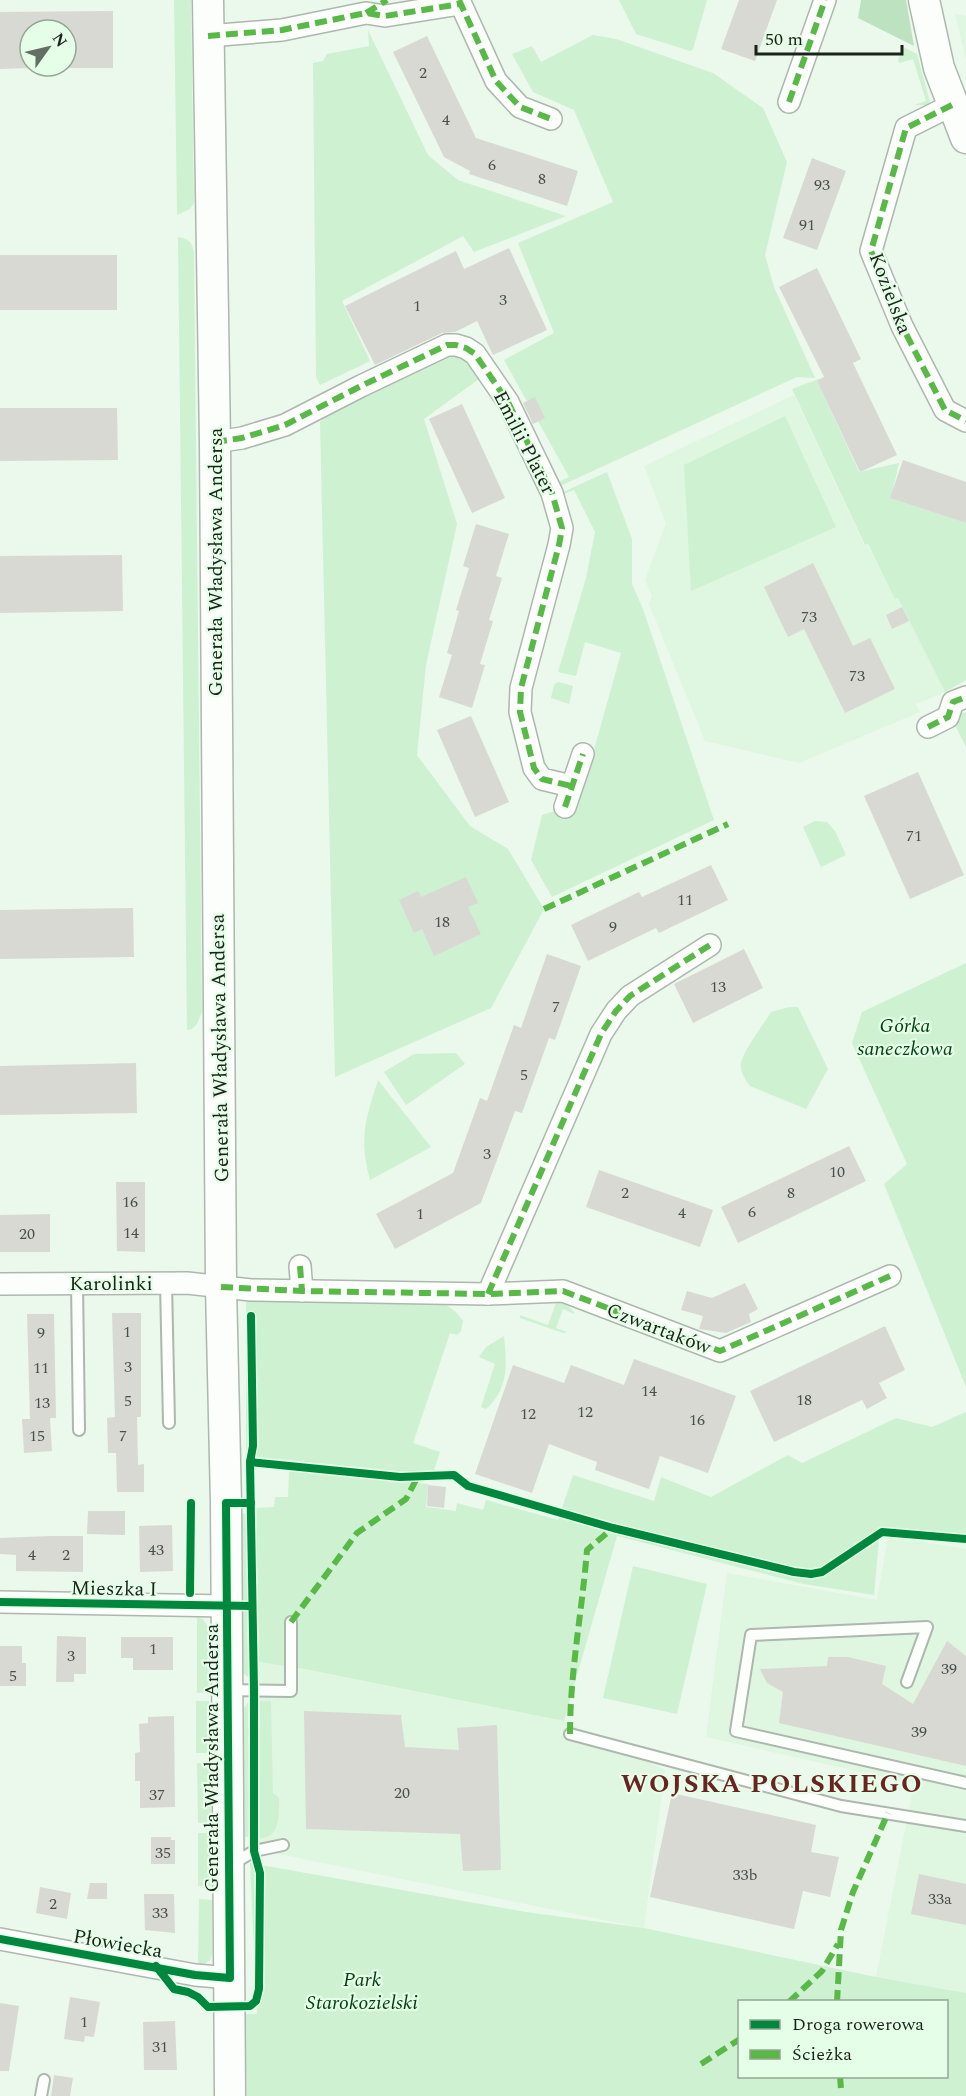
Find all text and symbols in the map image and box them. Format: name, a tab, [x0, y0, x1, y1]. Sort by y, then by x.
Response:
north arrow	[18, 18, 78, 78]
scale bar	[756, 18, 902, 56]
text: 50 m	[765, 26, 803, 53]
text: N	[46, 28, 73, 52]
house number: 2	[419, 61, 427, 85]
house number: 4	[442, 108, 450, 132]
house number: 6	[488, 153, 496, 177]
house number: 8	[538, 167, 546, 191]
house number: 93	[814, 173, 830, 197]
house number: 91	[799, 213, 815, 237]
street label: Kozielska	[861, 248, 919, 339]
house number: 3	[499, 288, 507, 312]
house number: 1	[413, 294, 421, 318]
street label: Emilii Plater	[485, 385, 563, 500]
street label: Generała Władysława Andersa	[201, 427, 231, 696]
house number: 73	[801, 605, 817, 629]
house number: 73	[849, 664, 865, 688]
house number: 71	[906, 824, 922, 848]
house number: 11	[677, 888, 693, 912]
house number: 18	[434, 910, 450, 934]
street label: Generała Władysława Andersa	[203, 913, 237, 1183]
house number: 9	[609, 915, 617, 939]
house number: 13	[710, 975, 726, 999]
house number: 7	[552, 995, 560, 1019]
park label: Górka saneczkowa	[857, 1011, 953, 1064]
house number: 5	[520, 1063, 528, 1087]
house number: 3	[483, 1142, 491, 1166]
house number: 10	[829, 1160, 845, 1184]
house number: 2	[621, 1181, 629, 1205]
house number: 8	[787, 1181, 795, 1205]
house number: 16	[122, 1190, 138, 1214]
house number: 6	[748, 1200, 756, 1224]
house number: 4	[678, 1201, 686, 1225]
house number: 1	[416, 1202, 424, 1226]
house number: 14	[123, 1221, 139, 1245]
house number: 20	[19, 1222, 35, 1246]
street label: Karolinki	[69, 1269, 153, 1299]
street label: Czwartaków	[602, 1295, 716, 1363]
house number: 1	[123, 1320, 131, 1344]
house number: 9	[37, 1321, 45, 1345]
house number: 3	[124, 1355, 132, 1379]
house number: 11	[33, 1356, 49, 1380]
house number: 14	[641, 1379, 657, 1403]
house number: 18	[796, 1388, 812, 1412]
house number: 5	[124, 1389, 132, 1413]
house number: 13	[34, 1391, 50, 1415]
house number: 12	[577, 1400, 593, 1424]
house number: 12	[520, 1402, 536, 1426]
house number: 16	[689, 1408, 705, 1432]
house number: 15	[29, 1424, 45, 1448]
house number: 7	[119, 1424, 127, 1448]
house number: 43	[148, 1538, 164, 1562]
house number: 4	[28, 1543, 36, 1567]
house number: 2	[62, 1543, 70, 1567]
street label: Mieszka I	[71, 1573, 157, 1605]
street label: Generała Władysława Andersa	[197, 1623, 227, 1892]
house number: 1	[149, 1637, 157, 1661]
house number: 3	[67, 1644, 75, 1668]
house number: 39	[941, 1657, 957, 1681]
house number: 5	[9, 1664, 17, 1688]
house number: 39	[911, 1720, 927, 1744]
district label: WOJSKA POLSKIEGO	[621, 1764, 923, 1804]
house number: 20	[394, 1781, 410, 1805]
house number: 37	[149, 1783, 165, 1807]
house number: 35	[155, 1841, 171, 1865]
house number: 33b	[733, 1863, 758, 1887]
house number: 33a	[928, 1887, 952, 1911]
house number: 2	[49, 1892, 57, 1916]
house number: 33	[152, 1901, 168, 1925]
street label: Płowiecka	[71, 1921, 165, 1967]
park label: Park Starokozielski	[306, 1965, 418, 2018]
legend	[738, 2000, 948, 2078]
house number: 1	[80, 2010, 88, 2034]
text: Droga rowerowa	[792, 2011, 924, 2038]
house number: 31	[152, 2035, 168, 2059]
text: Ścieżka	[792, 2041, 852, 2068]

